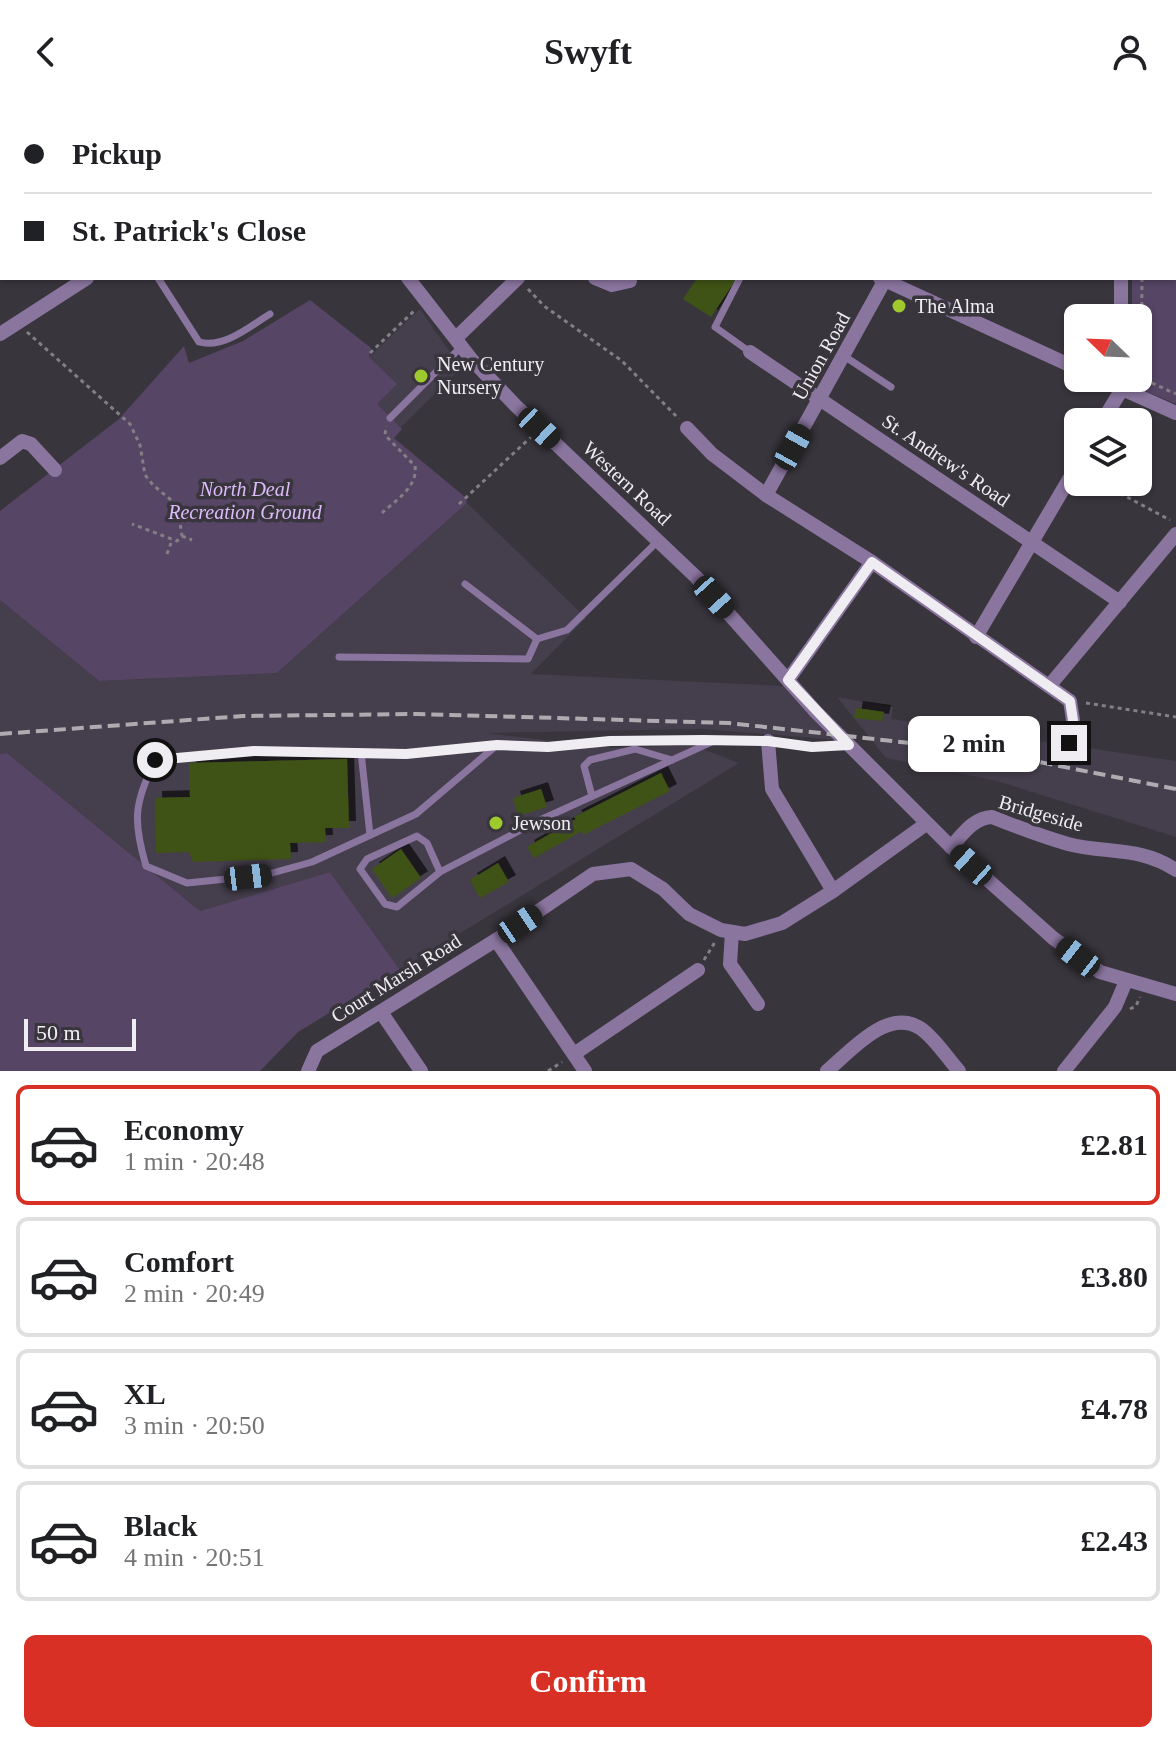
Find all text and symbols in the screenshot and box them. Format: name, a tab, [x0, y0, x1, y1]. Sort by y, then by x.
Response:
icon: back	[24, 30, 68, 74]
icon: person	[1108, 30, 1152, 74]
text: Swyft	[544, 32, 632, 72]
text: Pickup	[72, 137, 162, 170]
text: St. Patrick's Close	[72, 214, 306, 247]
place label: The Alma	[915, 295, 995, 317]
marker: The Alma	[890, 297, 908, 315]
north arrow	[1064, 304, 1152, 392]
map controls	[1064, 304, 1152, 496]
street label: Union Road	[788, 308, 854, 404]
place label: New Century Nursery	[437, 353, 544, 399]
marker: New Century Nursery	[412, 367, 430, 385]
car	[513, 403, 565, 453]
button: layers	[1064, 408, 1152, 496]
street label: St. Andrew's Road	[878, 409, 1014, 511]
car	[771, 420, 815, 474]
street label: Western Road	[578, 437, 676, 529]
park label: North Deal Recreation Ground	[167, 478, 323, 523]
car	[689, 571, 739, 623]
callout: 2 min	[909, 715, 1041, 771]
route end	[1051, 725, 1087, 761]
text: 2 min	[943, 729, 1005, 758]
route start	[137, 742, 173, 778]
street label: Bridgeside	[996, 790, 1086, 837]
place label: Jewson	[512, 812, 571, 834]
marker: Jewson	[487, 814, 505, 832]
car	[945, 840, 997, 890]
car	[223, 862, 273, 892]
car	[493, 901, 547, 947]
street label: Court Marsh Road	[327, 929, 465, 1027]
car	[1052, 933, 1104, 981]
scale bar	[24, 1015, 136, 1051]
text: 50 m	[36, 1020, 81, 1045]
icon: car	[28, 1109, 100, 1181]
text: Economy	[124, 1113, 244, 1146]
text: £2.81	[1081, 1128, 1148, 1161]
text: 1 min · 20:48	[124, 1147, 265, 1176]
icon: car	[28, 1241, 100, 1313]
text: Comfort	[124, 1245, 234, 1278]
text: £3.80	[1081, 1260, 1148, 1293]
text: 2 min · 20:49	[124, 1279, 265, 1308]
icon: car	[28, 1373, 100, 1445]
text: XL	[124, 1377, 166, 1410]
text: £4.78	[1081, 1392, 1148, 1425]
text: 3 min · 20:50	[124, 1411, 265, 1440]
icon: car	[28, 1505, 100, 1577]
text: Black	[124, 1509, 197, 1542]
text: £2.43	[1081, 1524, 1148, 1557]
text: 4 min · 20:51	[124, 1543, 265, 1572]
button: Confirm	[24, 1635, 1152, 1727]

